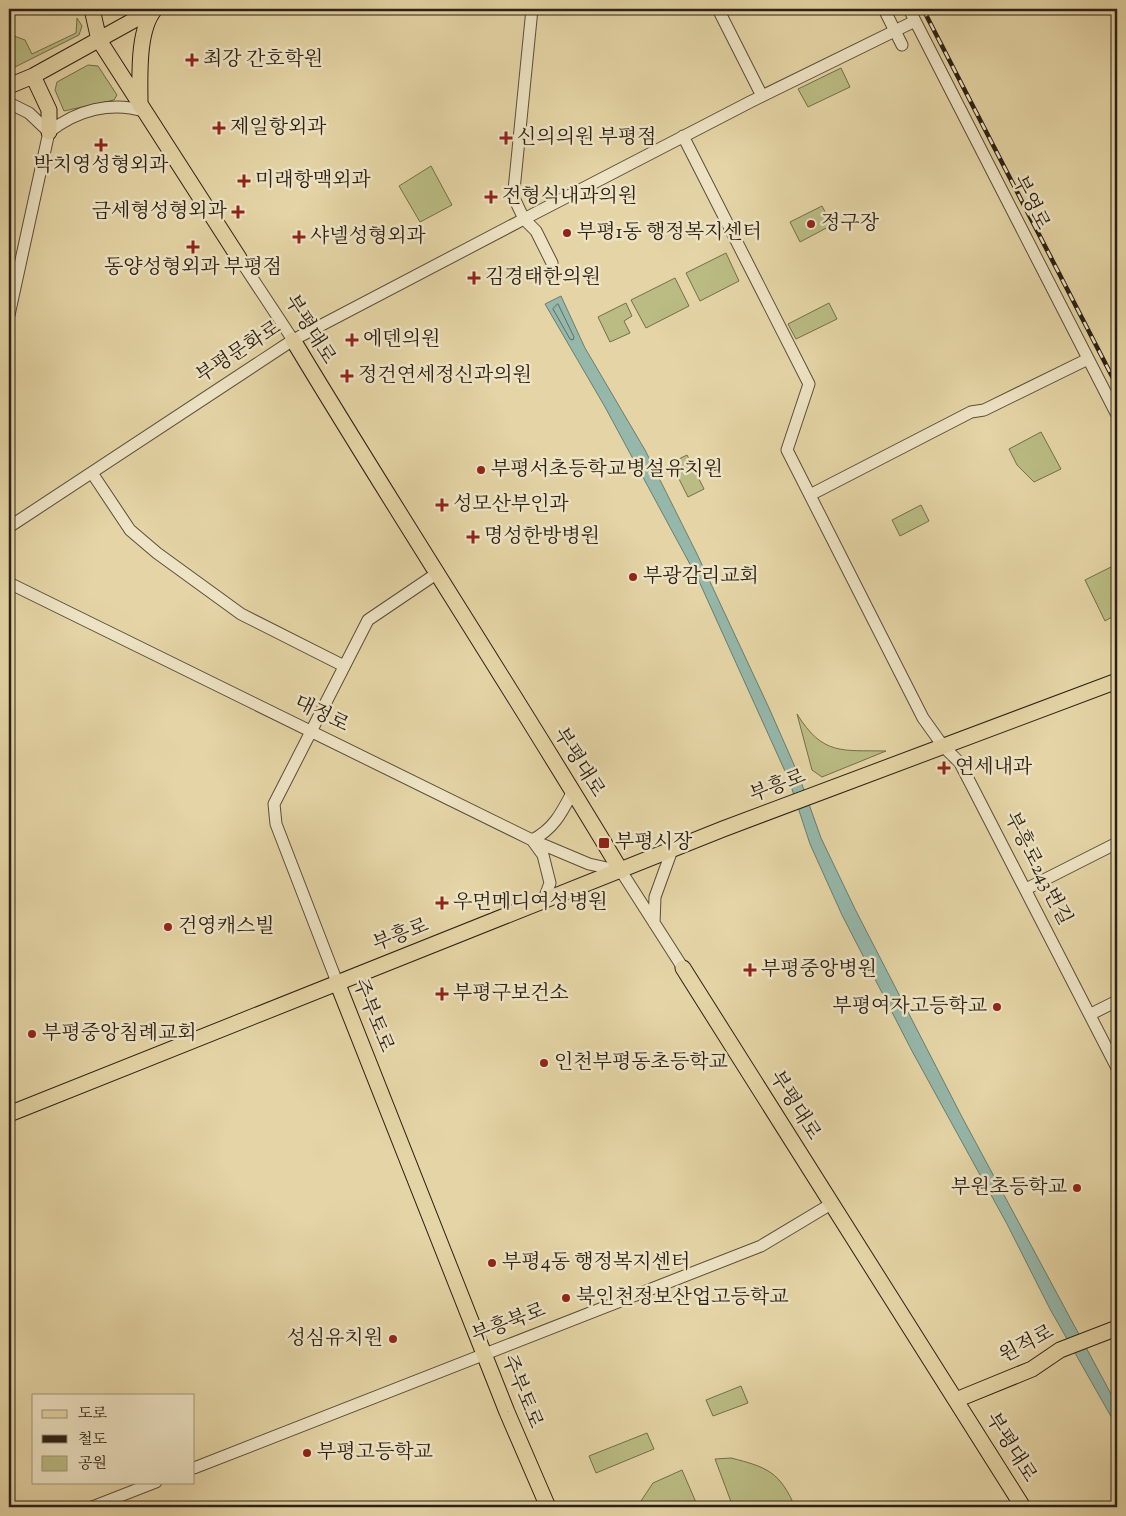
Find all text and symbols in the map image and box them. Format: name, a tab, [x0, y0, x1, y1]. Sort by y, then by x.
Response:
place label: 최강 간호학원	[203, 46, 323, 75]
marker: 최강 간호학원	[185, 53, 199, 67]
place label: 제일항외과	[230, 114, 327, 143]
marker: 제일항외과	[212, 121, 226, 135]
place label: 신의의원 부평점	[517, 124, 657, 153]
marker: 신의의원 부평점	[499, 131, 513, 145]
marker: 박치영성형외과	[94, 138, 108, 152]
place label: 박치영성형외과	[33, 152, 169, 181]
place label: 미래항맥외과	[255, 167, 372, 196]
street label: 부영로	[1004, 171, 1056, 235]
marker: 미래항맥외과	[237, 174, 251, 188]
place label: 전형식내과의원	[502, 183, 637, 212]
marker: 전형식내과의원	[484, 190, 498, 204]
place label: 금세형성형외과	[92, 198, 228, 227]
marker: 금세형성형외과	[231, 205, 245, 219]
place label: 정구장	[821, 210, 880, 239]
marker: 정구장	[805, 218, 817, 230]
place label: 부평1동 행정복지센터	[577, 219, 762, 248]
place label: 샤넬성형외과	[310, 223, 427, 252]
marker: 부평1동 행정복지센터	[561, 227, 573, 239]
marker: 샤넬성형외과	[292, 230, 306, 244]
marker: 동양성형외과 부평점	[186, 240, 200, 254]
place label: 동양성형외과 부평점	[104, 254, 282, 283]
place label: 김경태한의원	[485, 264, 601, 293]
marker: 김경태한의원	[467, 271, 481, 285]
street label: 부평대로	[276, 290, 342, 370]
street label: 부평문화로	[191, 315, 287, 391]
place label: 에덴의원	[363, 326, 440, 355]
marker: 에덴의원	[345, 333, 359, 347]
place label: 정건연세정신과의원	[358, 362, 532, 391]
marker: 정건연세정신과의원	[340, 369, 354, 383]
place label: 부평서초등학교병설유치원	[491, 456, 723, 485]
marker: 부평서초등학교병설유치원	[475, 464, 487, 476]
place label: 성모산부인과	[453, 491, 570, 520]
marker: 성모산부인과	[435, 498, 449, 512]
place label: 명성한방병원	[484, 523, 600, 552]
marker: 명성한방병원	[466, 530, 480, 544]
place label: 부광감리교회	[643, 563, 759, 592]
marker: 부광감리교회	[627, 571, 639, 583]
street label: 대정로	[289, 689, 353, 741]
street label: 부평대로	[545, 723, 611, 803]
place label: 연세내과	[955, 754, 1033, 783]
marker: 연세내과	[937, 761, 951, 775]
street label: 부흥로	[746, 763, 810, 811]
street label: 부흥로243번길	[996, 807, 1078, 931]
place label: 부평시장	[615, 829, 693, 858]
marker: 부평시장	[597, 836, 611, 850]
place label: 우먼메디여성병원	[453, 889, 608, 918]
marker: 우먼메디여성병원	[435, 896, 449, 910]
street label: 부흥로	[369, 912, 433, 960]
place label: 건영캐스빌	[178, 913, 275, 942]
marker: 건영캐스빌	[162, 921, 174, 933]
place label: 부평중앙병원	[761, 956, 877, 985]
marker: 부평중앙병원	[743, 963, 757, 977]
street label: 주부토로	[344, 975, 400, 1057]
place label: 부평구보건소	[453, 980, 569, 1009]
marker: 부평구보건소	[435, 987, 449, 1001]
place label: 부평여자고등학교	[832, 993, 988, 1022]
marker: 부평여자고등학교	[991, 1001, 1003, 1013]
place label: 부평중앙침례교회	[42, 1020, 197, 1049]
marker: 부평중앙침례교회	[26, 1028, 38, 1040]
place label: 인천부평동초등학교	[554, 1049, 729, 1078]
marker: 인천부평동초등학교	[538, 1057, 550, 1069]
street label: 부평대로	[761, 1066, 827, 1146]
place label: 부원초등학교	[951, 1174, 1068, 1203]
marker: 부원초등학교	[1071, 1182, 1083, 1194]
place label: 부평4동 행정복지센터	[502, 1249, 690, 1278]
marker: 부평4동 행정복지센터	[486, 1257, 498, 1269]
place label: 북인천정보산업고등학교	[576, 1284, 789, 1313]
marker: 북인천정보산업고등학교	[560, 1292, 572, 1304]
street label: 부흥북로	[468, 1297, 550, 1351]
street label: 원적로	[995, 1319, 1059, 1371]
place label: 성심유치원	[286, 1325, 383, 1354]
marker: 성심유치원	[387, 1333, 399, 1345]
street label: 주부토로	[493, 1351, 549, 1433]
legend	[32, 1394, 195, 1484]
text: 도로	[78, 1404, 107, 1425]
street label: 부평대로	[977, 1408, 1043, 1488]
text: 철도	[78, 1430, 107, 1451]
place label: 부평고등학교	[317, 1439, 434, 1468]
marker: 부평고등학교	[301, 1447, 313, 1459]
text: 공원	[78, 1454, 107, 1475]

